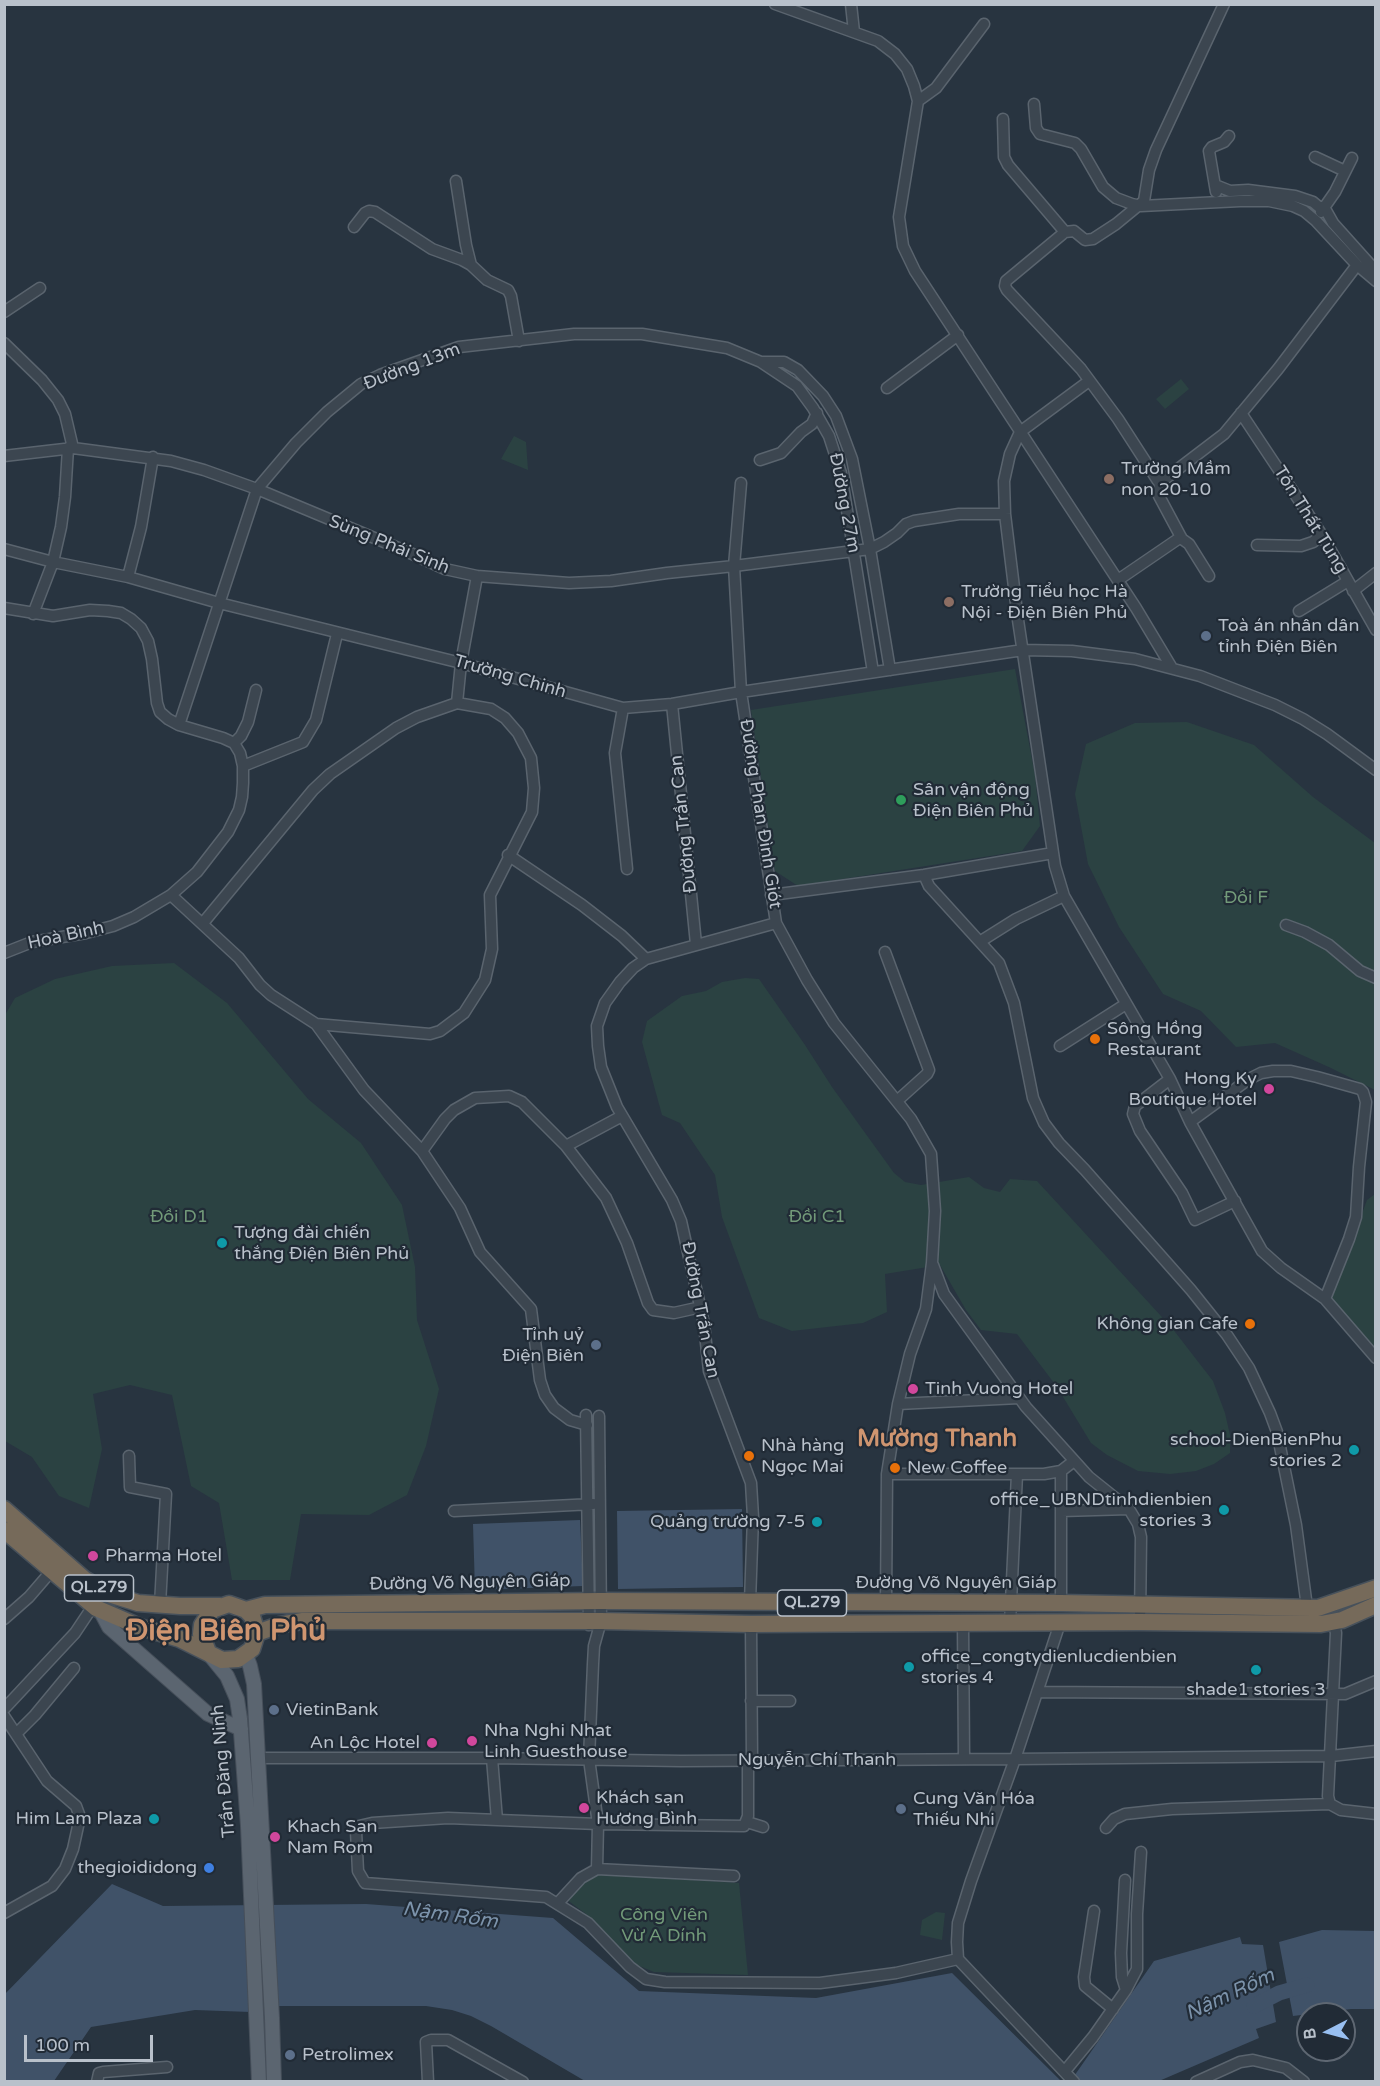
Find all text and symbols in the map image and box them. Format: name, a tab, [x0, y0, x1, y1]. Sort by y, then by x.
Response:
street label: Đường 13m	[361, 339, 463, 395]
street label: Đường 27m	[824, 451, 864, 555]
place label: Trường Mầm non 20-10	[1121, 458, 1231, 500]
street label: Tôn Thất Tùng	[1268, 462, 1352, 578]
marker: Trường Mầm non 20-10	[1102, 472, 1116, 486]
street label: Sùng Phái Sinh	[325, 511, 453, 579]
place label: Trường Tiểu học Hà Nội - Điện Biên Phủ	[961, 581, 1128, 624]
marker: Trường Tiểu học Hà Nội - Điện Biên Phủ	[942, 595, 956, 609]
place label: Toà án nhân dân tỉnh Điện Biên	[1218, 615, 1359, 658]
marker: Toà án nhân dân tỉnh Điện Biên	[1199, 629, 1213, 643]
street label: Trường Chinh	[451, 651, 569, 703]
street label: Đường Phan Đình Giót	[734, 718, 786, 910]
street label: Đường Trần Can	[666, 754, 702, 894]
place label: Sân vận động Điện Biên Phủ	[913, 779, 1033, 822]
marker: Sân vận động Điện Biên Phủ	[894, 793, 908, 807]
park label: Đồi F	[1224, 887, 1268, 909]
street label: Hoà Bình	[26, 917, 106, 955]
place label: Sông Hồng Restaurant	[1107, 1018, 1203, 1060]
marker: Sông Hồng Restaurant	[1088, 1032, 1102, 1046]
place label: Hong Ky Boutique Hotel	[1129, 1068, 1257, 1110]
marker: Hong Ky Boutique Hotel	[1262, 1082, 1276, 1096]
park label: Đồi D1	[150, 1206, 208, 1228]
park label: Đồi C1	[788, 1206, 846, 1228]
place label: Tượng đài chiến thắng Điện Biên Phủ	[234, 1222, 409, 1264]
marker: Tượng đài chiến thắng Điện Biên Phủ	[215, 1236, 229, 1250]
street label: Đường Trần Can	[676, 1240, 724, 1380]
place label: Không gian Cafe	[1097, 1313, 1238, 1335]
marker: Không gian Cafe	[1243, 1317, 1257, 1331]
place label: Tỉnh uỷ Điện Biên	[502, 1324, 584, 1366]
marker: Tỉnh uỷ Điện Biên	[589, 1338, 603, 1352]
place label: Tinh Vuong Hotel	[925, 1378, 1073, 1400]
marker: Tinh Vuong Hotel	[906, 1382, 920, 1396]
district label: Mường Thanh	[857, 1426, 1017, 1454]
place label: school-DienBienPhu stories 2	[1170, 1429, 1342, 1472]
place label: Nhà hàng Ngọc Mai	[761, 1435, 844, 1478]
marker: school-DienBienPhu stories 2	[1347, 1443, 1361, 1457]
marker: Nhà hàng Ngọc Mai	[742, 1449, 756, 1463]
place label: New Coffee	[907, 1457, 1007, 1479]
marker: New Coffee	[888, 1461, 902, 1475]
place label: office_UBNDtinhdienbien stories 3	[990, 1489, 1212, 1532]
marker: office_UBNDtinhdienbien stories 3	[1217, 1503, 1231, 1517]
place label: Quảng trường 7-5	[650, 1511, 805, 1533]
marker: Quảng trường 7-5	[810, 1515, 824, 1529]
place label: Pharma Hotel	[105, 1545, 222, 1567]
marker: Pharma Hotel	[86, 1549, 100, 1563]
street label: Đường Võ Nguyên Giáp	[369, 1570, 571, 1596]
street label: Đường Võ Nguyên Giáp	[855, 1572, 1057, 1594]
road number: QL.279	[64, 1575, 134, 1601]
road number: QL.279	[778, 1590, 846, 1616]
district label: Điện Biên Phủ	[126, 1614, 326, 1650]
place label: office_congtydienlucdienbien stories 4	[921, 1646, 1177, 1688]
marker: office_congtydienlucdienbien stories 4	[902, 1660, 916, 1674]
marker: shade1 stories 3	[1249, 1663, 1263, 1677]
place label: shade1 stories 3	[1186, 1679, 1326, 1701]
place label: VietinBank	[286, 1699, 378, 1721]
street label: Trần Đăng Ninh	[207, 1703, 241, 1839]
marker: VietinBank	[267, 1703, 281, 1717]
place label: Nha Nghi Nhat Linh Guesthouse	[484, 1720, 627, 1762]
place label: An Lộc Hotel	[310, 1732, 420, 1754]
marker: Nha Nghi Nhat Linh Guesthouse	[465, 1734, 479, 1748]
marker: An Lộc Hotel	[425, 1736, 439, 1750]
street label: Nguyễn Chí Thanh	[738, 1749, 896, 1771]
place label: Khách sạn Hương Bình	[596, 1787, 697, 1830]
place label: Cung Văn Hóa Thiếu Nhi	[913, 1788, 1035, 1830]
marker: Khách sạn Hương Bình	[577, 1801, 591, 1815]
marker: Cung Văn Hóa Thiếu Nhi	[894, 1802, 908, 1816]
place label: Him Lam Plaza	[16, 1808, 142, 1830]
marker: Him Lam Plaza	[147, 1812, 161, 1826]
place label: Khach San Nam Rom	[287, 1816, 378, 1858]
marker: Khach San Nam Rom	[268, 1830, 282, 1844]
place label: thegioididong	[77, 1857, 197, 1879]
marker: thegioididong	[202, 1861, 216, 1875]
water label: Nậm Rốm	[401, 1897, 499, 1935]
park label: Công Viên Vừ A Dính	[620, 1904, 708, 1946]
water label: Nậm Rốm	[1182, 1964, 1278, 2026]
north arrow	[1296, 2002, 1356, 2062]
scale bar	[27, 2023, 156, 2061]
text: B	[1300, 2027, 1321, 2040]
text: 100 m	[35, 2034, 90, 2056]
place label: Petrolimex	[302, 2044, 394, 2066]
marker: Petrolimex	[283, 2048, 297, 2062]

